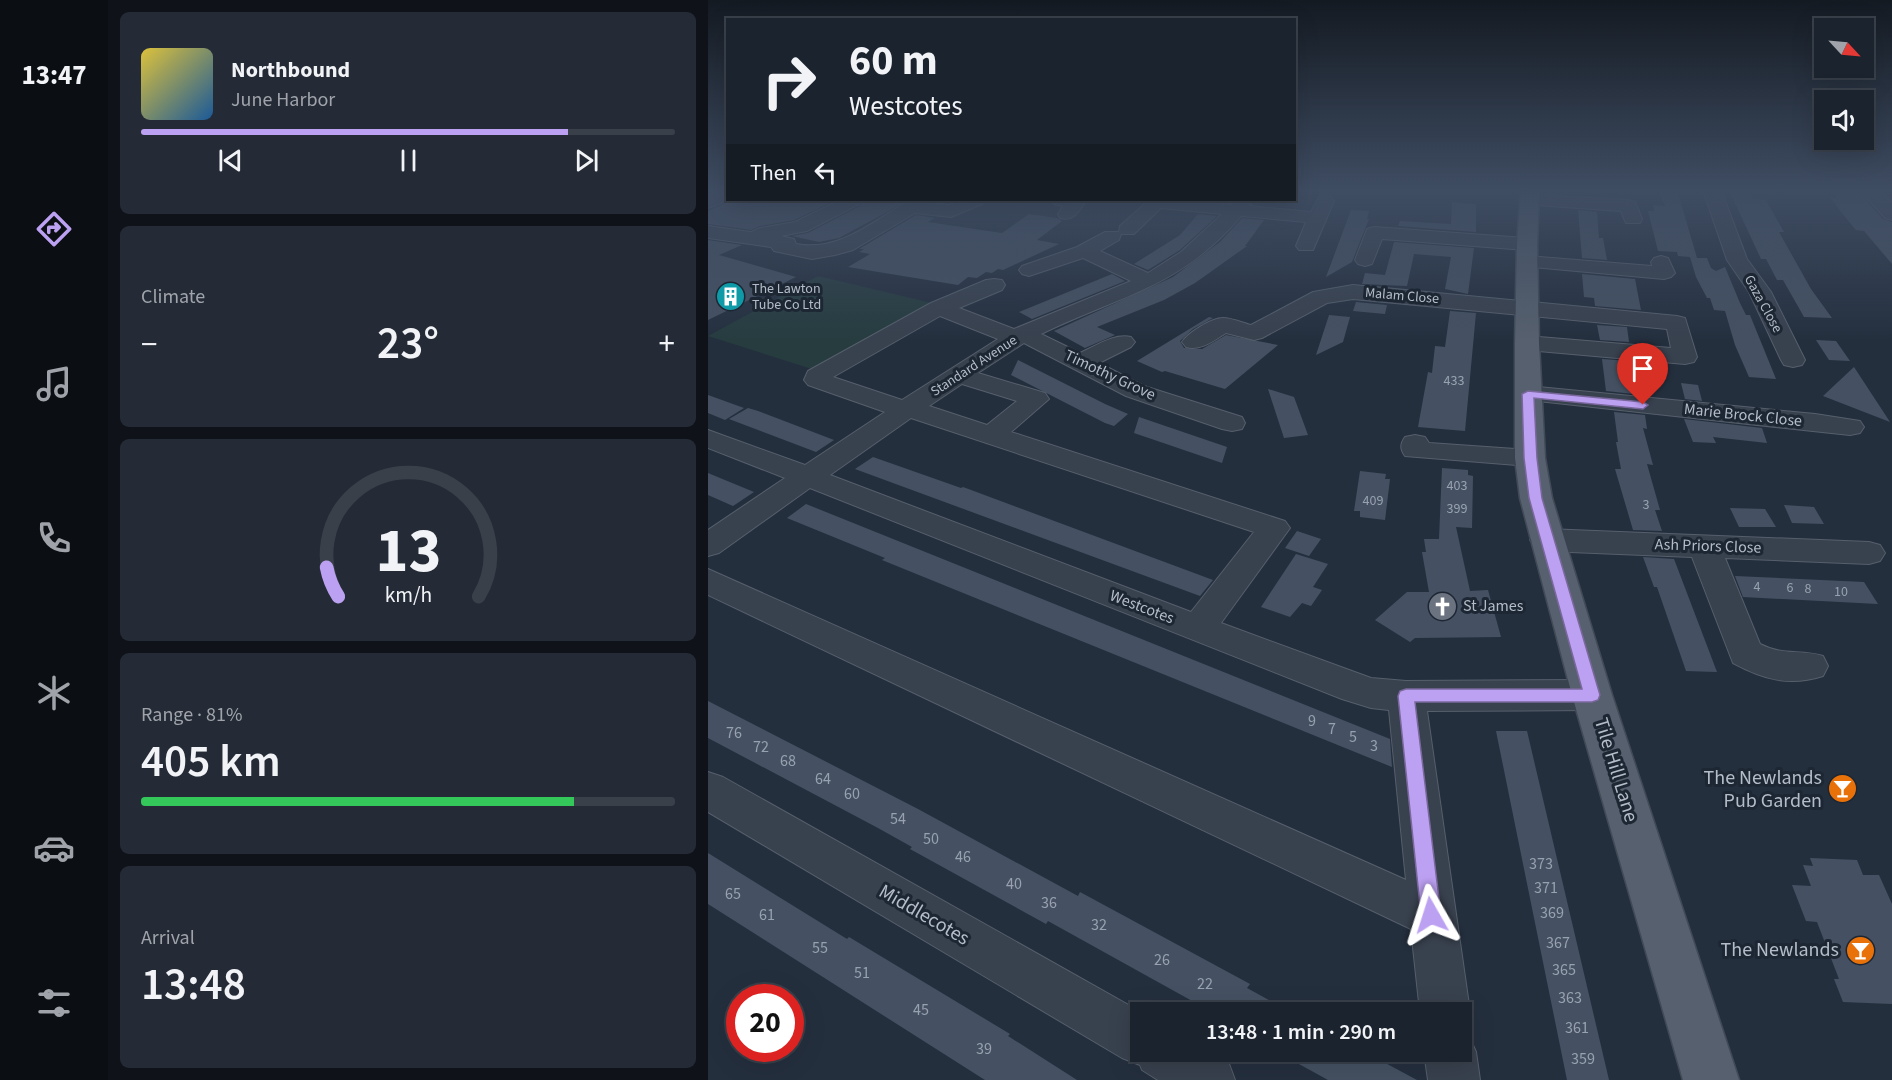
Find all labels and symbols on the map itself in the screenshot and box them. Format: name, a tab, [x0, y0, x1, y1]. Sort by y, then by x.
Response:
north arrow	[1814, 18, 1874, 78]
street label: Gaza Close	[1739, 272, 1787, 336]
place label: The Lawton Tube Co Ltd	[752, 279, 821, 315]
building icon: The Lawton Tube Co Ltd	[715, 281, 747, 313]
street label: Malam Close	[1364, 283, 1440, 309]
street label: Standard Avenue	[927, 330, 1021, 401]
pin	[1617, 343, 1668, 405]
street label: Timothy Grove	[1061, 344, 1159, 406]
house number: 433	[1444, 371, 1464, 391]
street label: Marie Brock Close	[1683, 398, 1803, 432]
house number: 403	[1447, 476, 1467, 496]
house number: 409	[1363, 491, 1383, 511]
house number: 3	[1643, 495, 1650, 515]
house number: 399	[1447, 499, 1467, 519]
street label: Ash Priors Close	[1654, 533, 1762, 559]
house number: 4	[1754, 577, 1761, 597]
house number: 6	[1787, 578, 1794, 598]
house number: 8	[1805, 579, 1812, 599]
house number: 10	[1834, 582, 1848, 602]
street label: Westcotes	[1107, 585, 1178, 629]
church icon: St James	[1426, 590, 1458, 622]
place label: St James	[1463, 595, 1524, 617]
house number: 9	[1308, 710, 1316, 732]
street label: Tile Hill Lane	[1587, 715, 1645, 826]
house number: 7	[1328, 718, 1336, 740]
house number: 76	[726, 722, 742, 744]
house number: 5	[1349, 726, 1357, 748]
house number: 3	[1370, 735, 1378, 757]
house number: 72	[753, 736, 769, 758]
house number: 68	[780, 750, 796, 772]
place label: The Newlands Pub Garden	[1704, 764, 1822, 815]
house number: 64	[815, 768, 831, 790]
bar icon: The Newlands Pub Garden	[1827, 773, 1859, 805]
house number: 60	[844, 783, 860, 805]
house number: 54	[890, 808, 906, 830]
house number: 50	[923, 828, 939, 850]
house number: 46	[955, 846, 971, 868]
house number: 373	[1529, 853, 1553, 875]
house number: 40	[1006, 873, 1022, 895]
house number: 371	[1534, 877, 1558, 899]
street label: Middlecotes	[873, 878, 975, 952]
house number: 65	[725, 883, 741, 905]
position arrow	[1399, 883, 1463, 947]
house number: 36	[1041, 892, 1057, 914]
house number: 369	[1540, 902, 1564, 924]
house number: 61	[759, 904, 775, 926]
house number: 32	[1091, 914, 1107, 936]
house number: 367	[1546, 932, 1570, 954]
bar icon: The Newlands	[1844, 934, 1876, 966]
place label: The Newlands	[1721, 936, 1839, 964]
house number: 55	[812, 937, 828, 959]
house number: 26	[1154, 949, 1170, 971]
house number: 365	[1552, 959, 1576, 981]
house number: 51	[854, 962, 870, 984]
house number: 22	[1197, 973, 1213, 995]
speed limit sign: 20	[726, 984, 804, 1062]
house number: 363	[1558, 987, 1582, 1009]
house number: 45	[913, 999, 929, 1021]
house number: 361	[1565, 1017, 1589, 1039]
house number: 39	[976, 1038, 992, 1060]
house number: 359	[1571, 1048, 1595, 1070]

